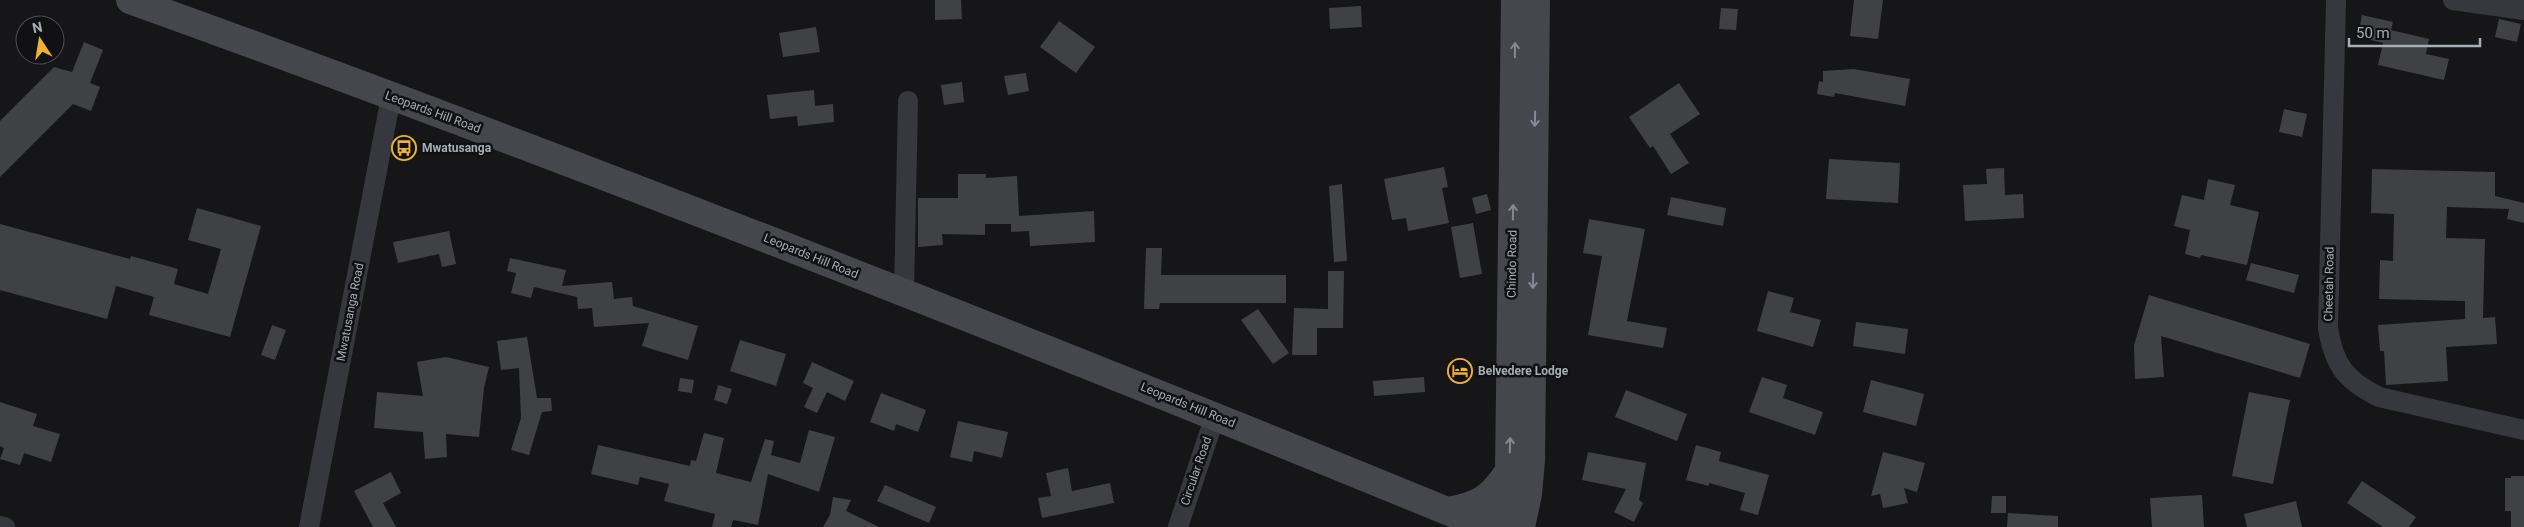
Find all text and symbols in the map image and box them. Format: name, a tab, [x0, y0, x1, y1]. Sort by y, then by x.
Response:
north arrow	[15, 15, 65, 65]
scale bar	[2349, 15, 2480, 47]
text: N	[31, 18, 44, 36]
text: 50 m	[2356, 24, 2390, 42]
one-way arrow	[1510, 42, 1520, 58]
street label: Leopards Hill Road	[383, 88, 483, 136]
one-way arrow	[1530, 110, 1540, 126]
bus stop icon: Mwatusanga	[391, 135, 417, 161]
place label: Mwatusanga	[422, 141, 492, 155]
one-way arrow	[1508, 204, 1518, 220]
street label: Chindo Road	[1504, 230, 1520, 298]
street label: Leopards Hill Road	[762, 231, 860, 281]
street label: Cheetah Road	[2321, 247, 2337, 321]
street label: Mwatusanga Road	[334, 262, 366, 362]
one-way arrow	[1528, 272, 1538, 289]
hotel icon: Belvedere Lodge	[1447, 358, 1473, 384]
place label: Belvedere Lodge	[1478, 364, 1569, 378]
street label: Leopards Hill Road	[1139, 380, 1237, 430]
street label: Circular Road	[1178, 435, 1214, 507]
one-way arrow	[1505, 437, 1515, 453]

